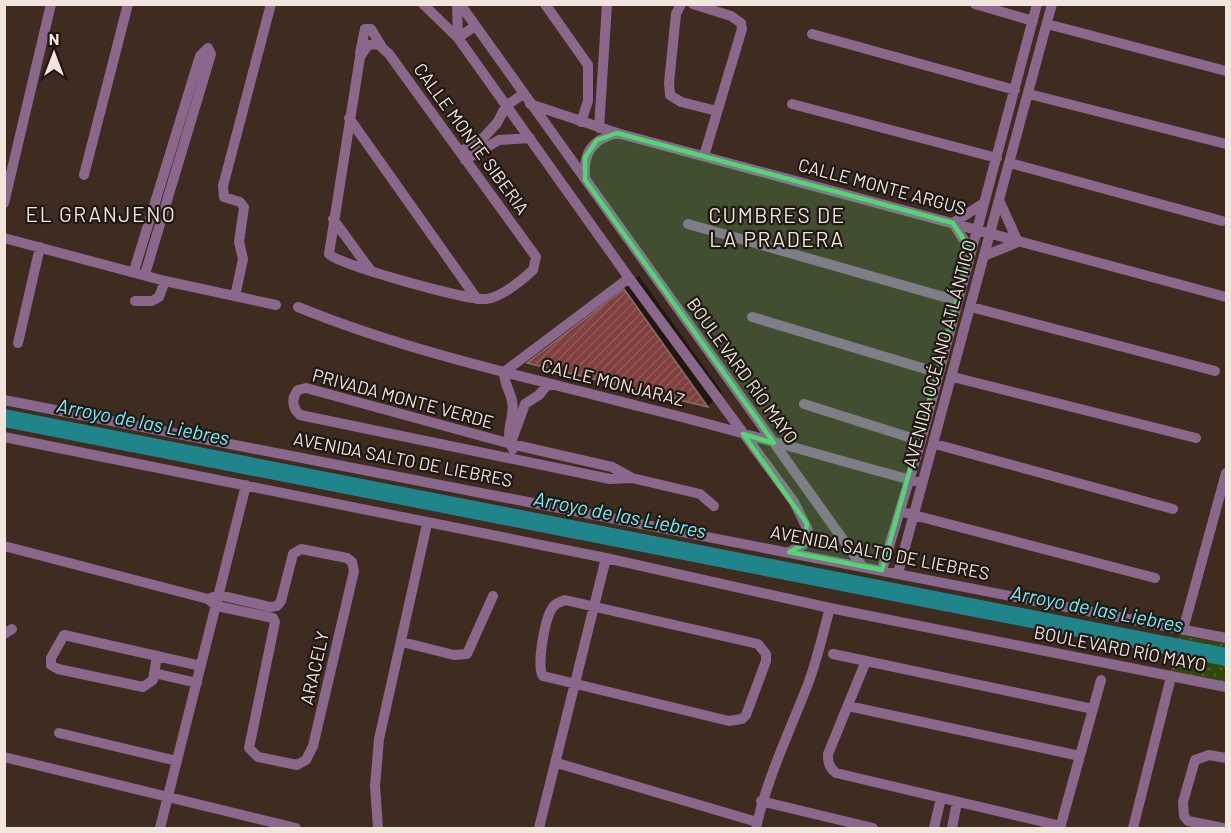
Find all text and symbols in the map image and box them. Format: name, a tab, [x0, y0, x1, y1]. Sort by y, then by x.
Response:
north arrow	[24, 24, 84, 84]
text: N	[49, 29, 59, 48]
street label: CALLE MONTE SIBERIA	[410, 58, 534, 218]
street label: CALLE MONTE ARGUS	[796, 153, 969, 219]
district label: EL GRANJENO	[26, 201, 176, 226]
district label: CUMBRES DE LA PRADERA	[708, 202, 846, 251]
street label: AVENIDA OCÉANO ATLÁNTICO	[898, 237, 980, 470]
street label: BOULEVARD RÍO MAYO	[682, 293, 803, 448]
street label: CALLE MONJARAZ	[539, 354, 687, 410]
street label: PRIVADA MONTE VERDE	[310, 363, 496, 433]
water label: Arroyo de las Liebres	[55, 392, 232, 450]
street label: AVENIDA SALTO DE LIEBRES	[292, 427, 515, 491]
water label: Arroyo de las Liebres	[532, 485, 709, 543]
street label: AVENIDA SALTO DE LIEBRES	[769, 520, 992, 584]
water label: Arroyo de las Liebres	[1009, 579, 1186, 637]
street label: BOULEVARD RÍO MAYO	[1032, 621, 1208, 676]
street label: ARACELY	[295, 629, 333, 707]

